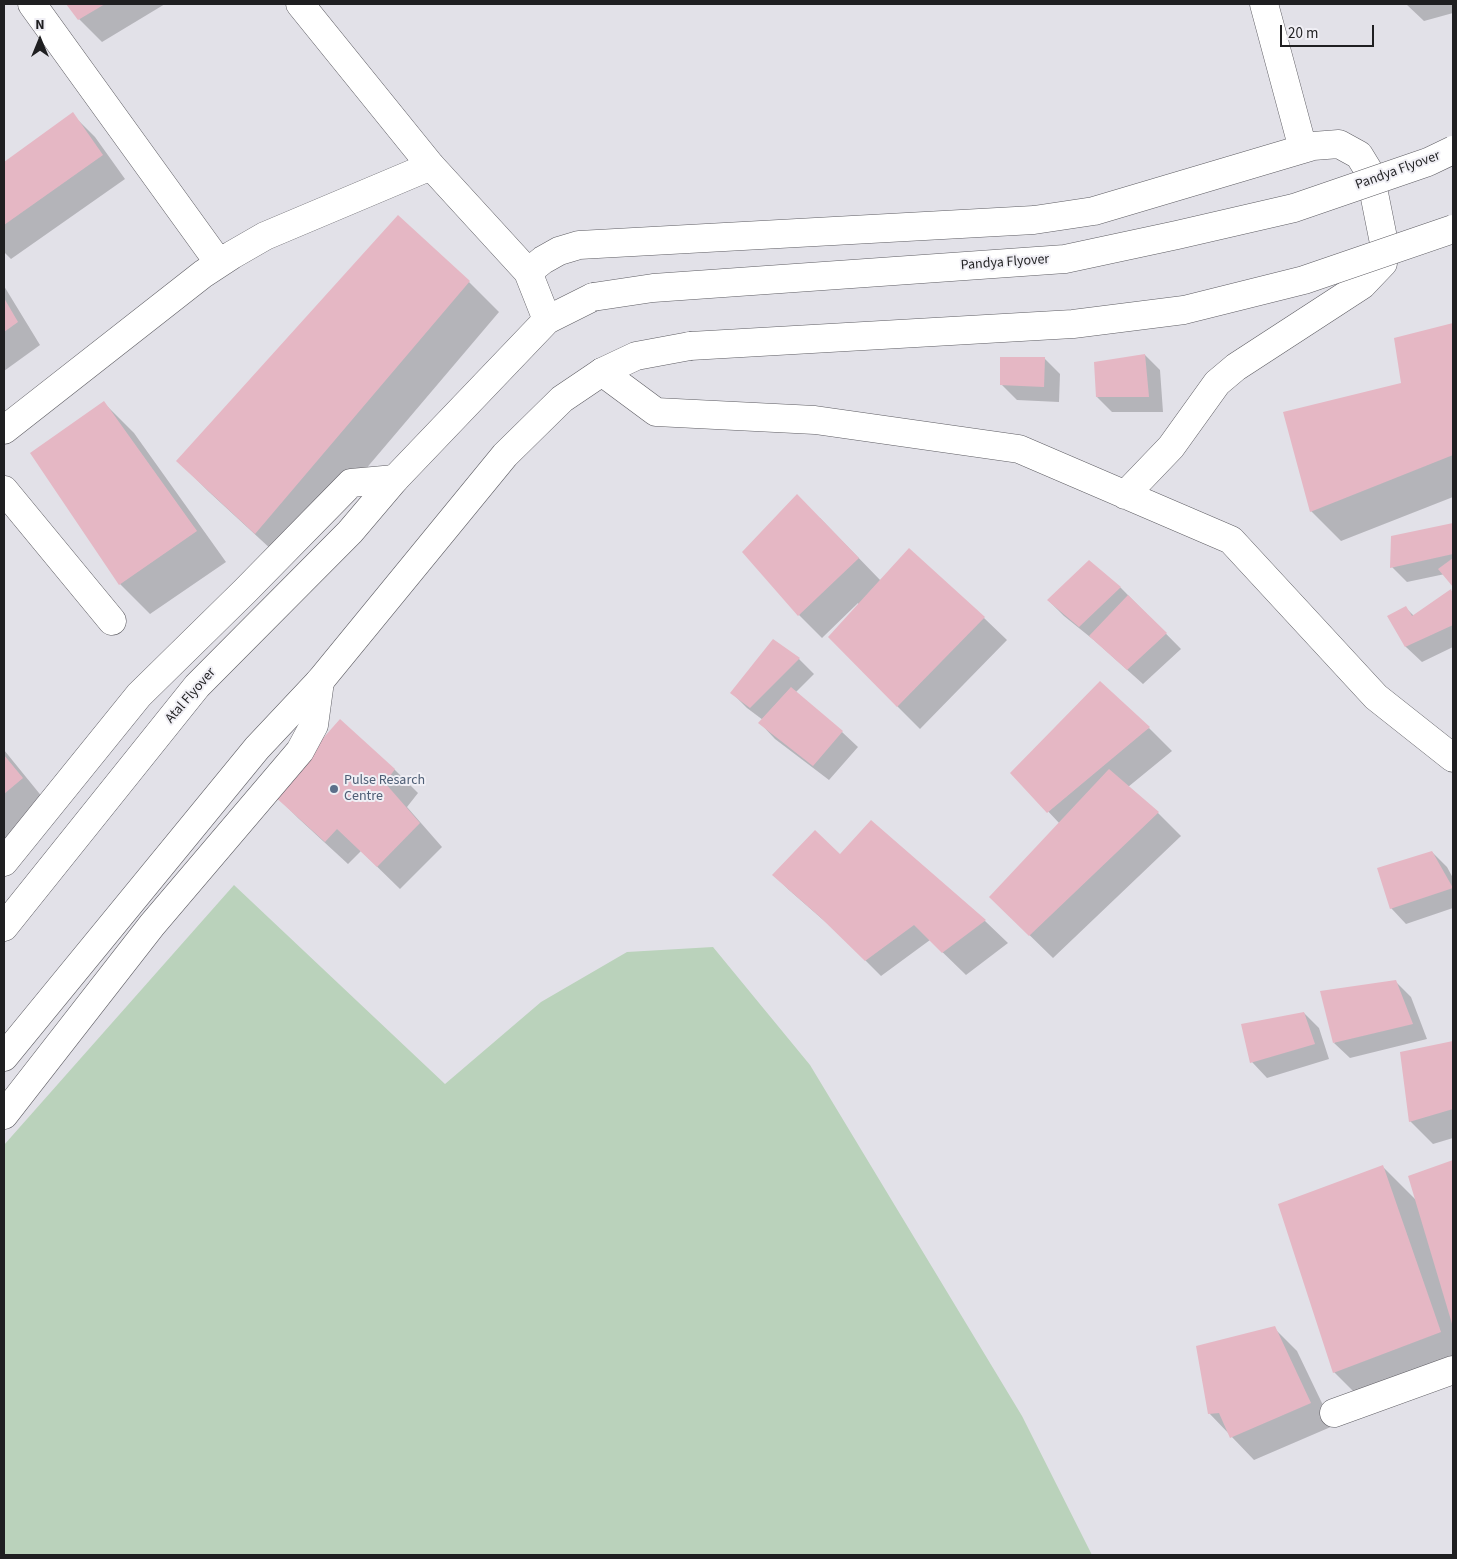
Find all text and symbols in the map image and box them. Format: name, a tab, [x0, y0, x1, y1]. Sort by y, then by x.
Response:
north arrow	[15, 15, 65, 65]
text: N	[35, 15, 45, 35]
scale bar	[1282, 15, 1376, 47]
text: 20 m	[1288, 23, 1318, 44]
street label: Pandya Flyover	[1353, 148, 1443, 194]
street label: Pandya Flyover	[960, 252, 1050, 274]
street label: Atal Flyover	[162, 665, 220, 727]
place label: Pulse Resarch Centre	[344, 773, 425, 806]
marker: Pulse Resarch Centre	[328, 783, 340, 795]

